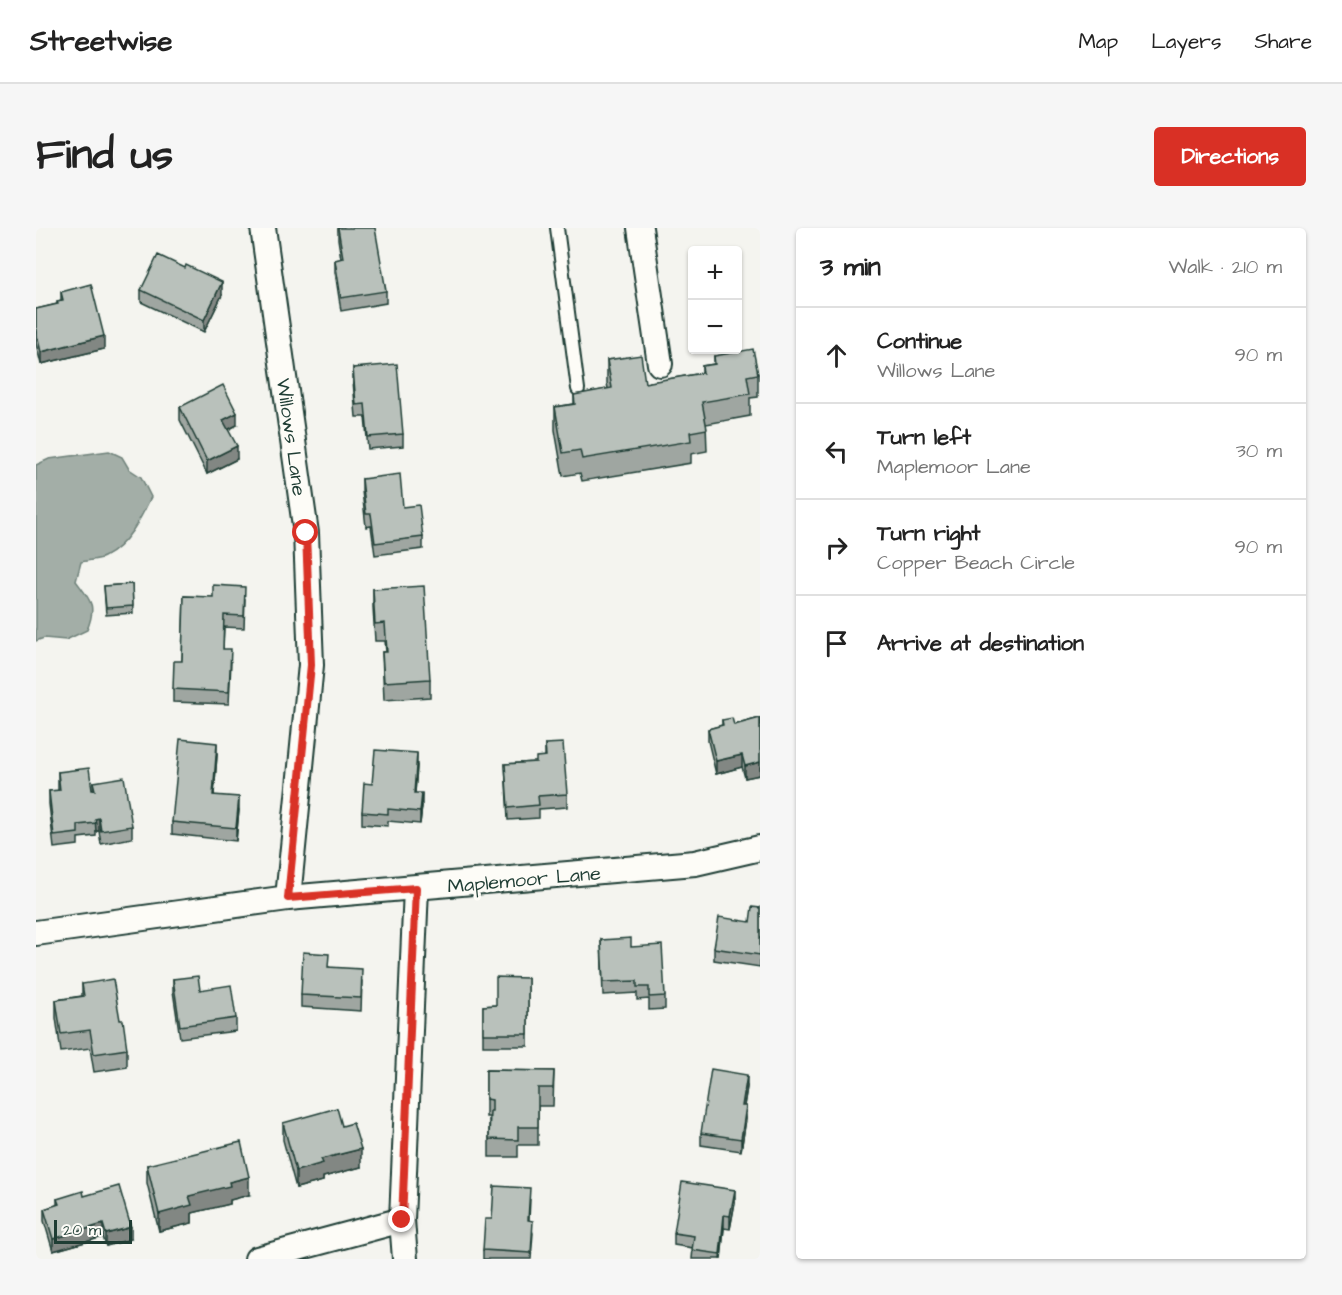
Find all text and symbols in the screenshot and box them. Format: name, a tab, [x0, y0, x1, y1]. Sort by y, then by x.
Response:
text: Streetwise	[30, 22, 172, 61]
text: Map	[1078, 27, 1118, 56]
text: Layers	[1151, 27, 1221, 56]
text: Share	[1254, 27, 1312, 56]
text: Find us	[36, 127, 173, 185]
button: Directions	[1154, 127, 1306, 186]
map controls	[688, 246, 742, 354]
button: +	[688, 246, 742, 300]
text: 3 min	[820, 249, 881, 285]
text: Walk · 210 m	[1169, 253, 1282, 281]
button: −	[688, 300, 742, 354]
text: Continue	[877, 326, 962, 357]
icon: ahead	[820, 339, 853, 372]
text: 90 m	[1234, 341, 1282, 369]
text: Willows Lane	[877, 357, 995, 385]
street label: Willows Lane	[269, 377, 313, 498]
text: Turn left	[877, 422, 971, 453]
icon: left	[820, 435, 853, 468]
text: 30 m	[1236, 437, 1282, 465]
text: Maplemoor Lane	[877, 453, 1031, 481]
text: Turn right	[877, 518, 980, 549]
route start	[292, 519, 318, 545]
icon: right	[820, 531, 853, 564]
text: 90 m	[1234, 533, 1282, 561]
text: Copper Beach Circle	[877, 549, 1075, 577]
icon: arrive	[820, 627, 853, 660]
text: Arrive at destination	[877, 628, 1084, 659]
street label: Maplemoor Lane	[446, 859, 602, 901]
route end	[388, 1206, 414, 1232]
scale bar	[54, 1217, 132, 1244]
text: 20 m	[63, 1219, 101, 1241]

